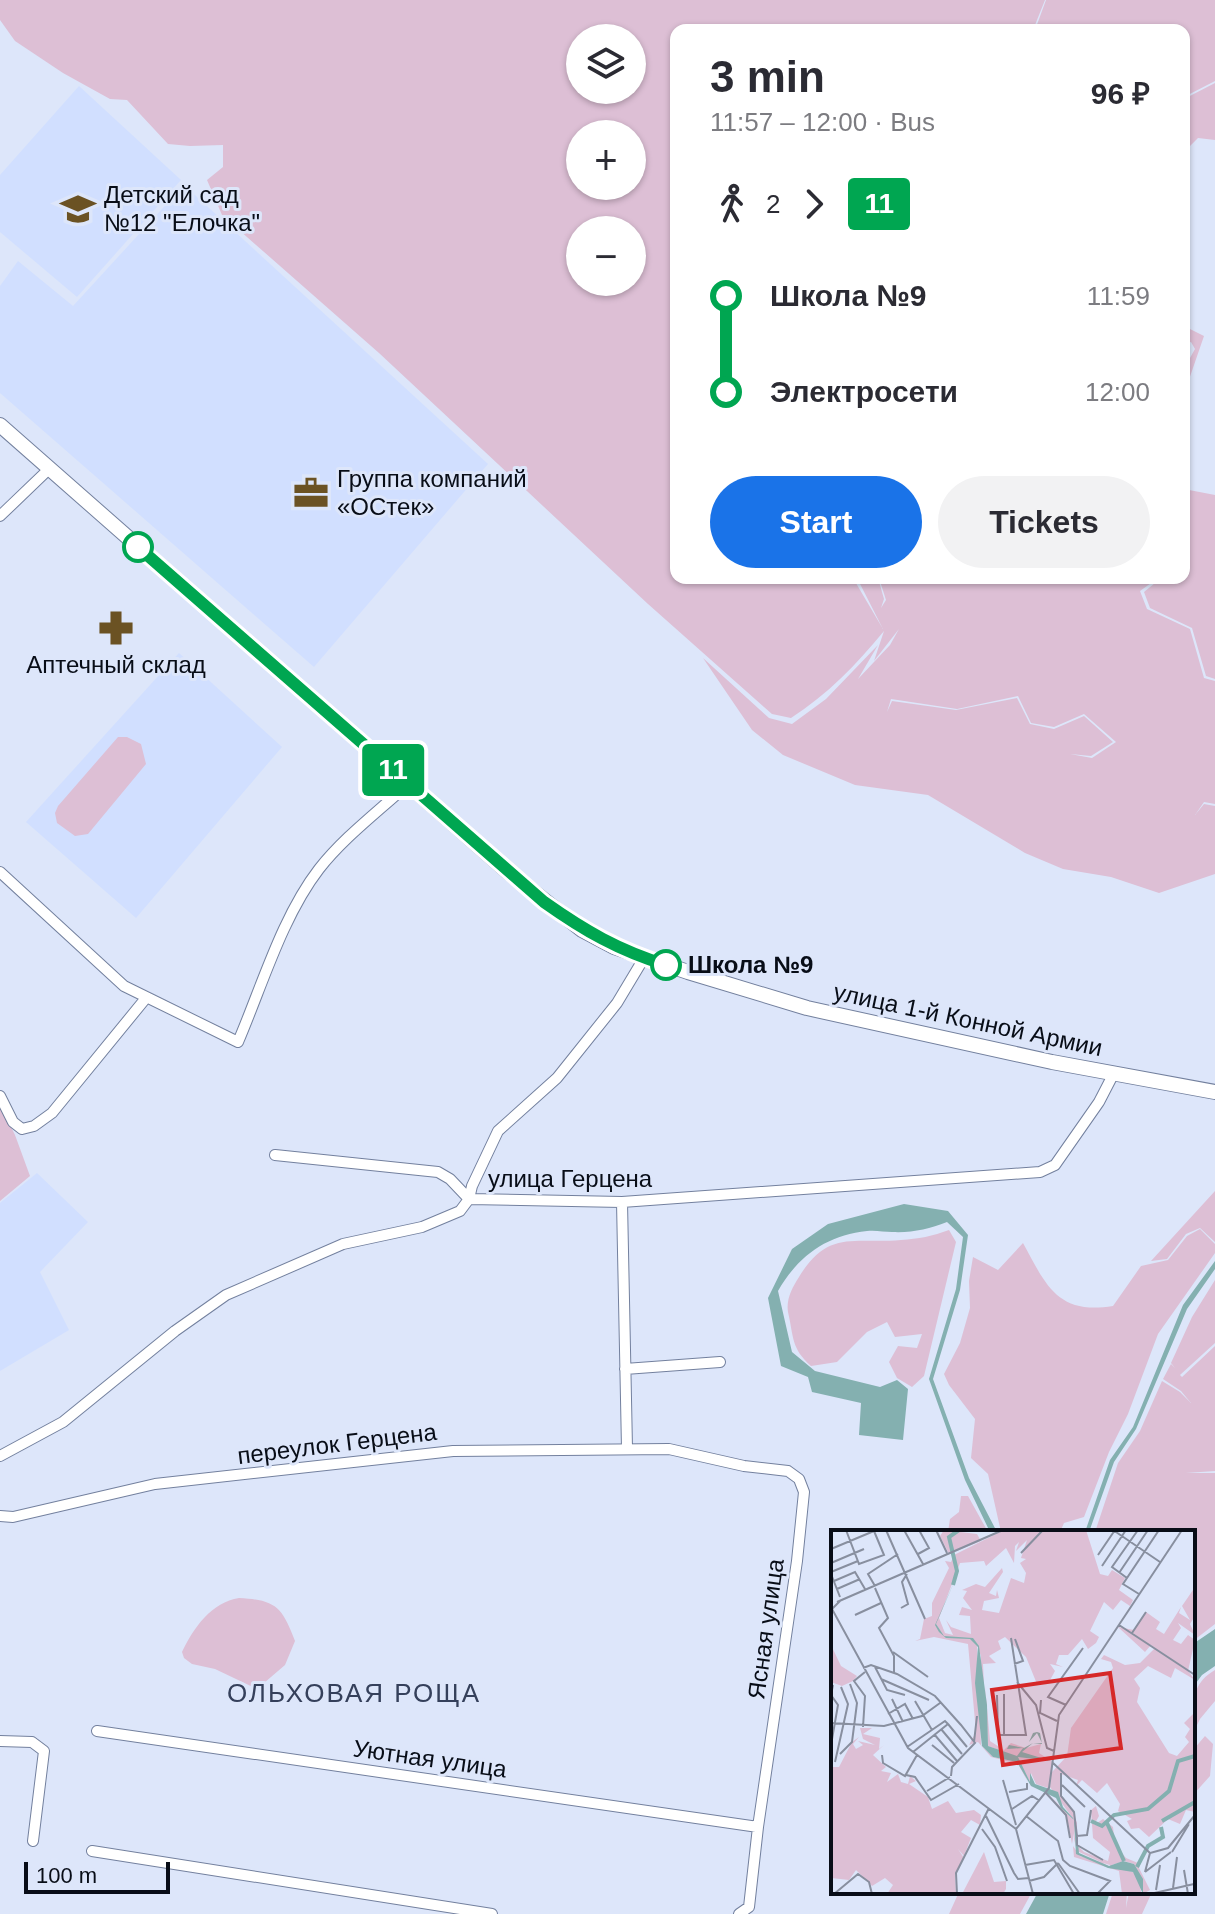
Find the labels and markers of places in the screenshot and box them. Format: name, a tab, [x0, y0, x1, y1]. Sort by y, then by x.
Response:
place label: Детский сад №12 "Елочка"	[104, 181, 260, 236]
school or university icon: Детский сад №12 "Елочка"	[59, 190, 97, 228]
place label: Группа компаний «ОСтек»	[337, 465, 527, 520]
office icon: Группа компаний «ОСтек»	[292, 474, 330, 512]
unlabelled marker	[123, 532, 153, 562]
pharmacy icon: Аптечный склад	[97, 609, 135, 647]
place label: Аптечный склад	[26, 651, 206, 678]
marker: Школа №9	[651, 950, 681, 980]
place label: Школа №9	[688, 951, 813, 978]

